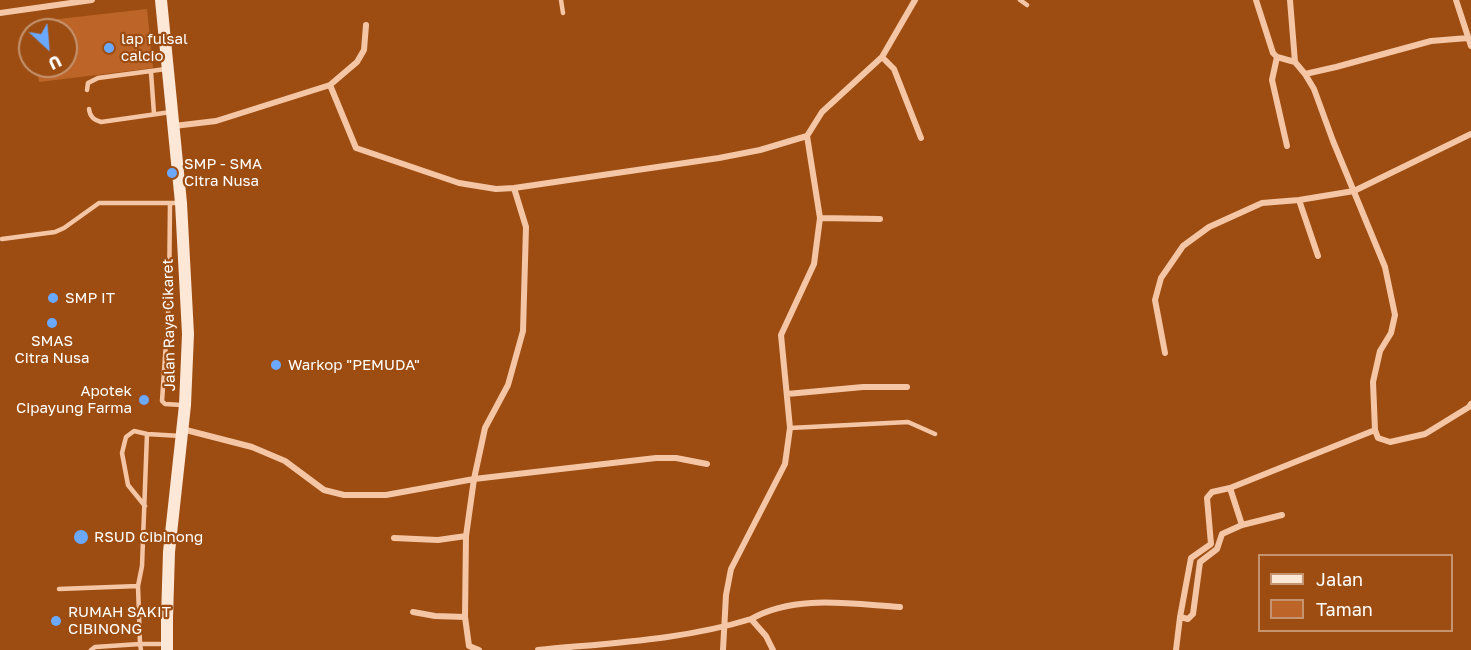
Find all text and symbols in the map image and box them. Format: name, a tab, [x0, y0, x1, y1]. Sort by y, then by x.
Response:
north arrow	[18, 18, 78, 78]
place label: lap fulsal calcio	[121, 30, 188, 65]
marker: lap fulsal calcio	[102, 41, 116, 55]
text: U	[45, 51, 65, 74]
place label: SMP - SMA Citra Nusa	[184, 155, 262, 190]
marker: SMP - SMA Citra Nusa	[165, 166, 179, 180]
street label: Jalan Raya Cikaret	[159, 258, 179, 392]
place label: SMP IT	[65, 289, 115, 307]
marker: SMP IT	[46, 291, 60, 305]
marker: SMAS Citra Nusa	[45, 316, 59, 330]
place label: SMAS Citra Nusa	[14, 332, 90, 367]
place label: Warkop "PEMUDA"	[288, 356, 420, 374]
marker: Warkop "PEMUDA"	[269, 358, 283, 372]
place label: Apotek Cipayung Farma	[16, 382, 132, 417]
marker: Apotek Cipayung Farma	[137, 393, 151, 407]
marker: RSUD Cibinong	[72, 528, 90, 546]
place label: RSUD Cibinong	[94, 528, 203, 546]
legend	[1258, 554, 1453, 632]
text: Jalan	[1316, 568, 1363, 590]
text: Taman	[1316, 598, 1373, 620]
place label: RUMAH SAKIT CIBINONG	[68, 603, 171, 638]
marker: RUMAH SAKIT CIBINONG	[49, 614, 63, 628]

